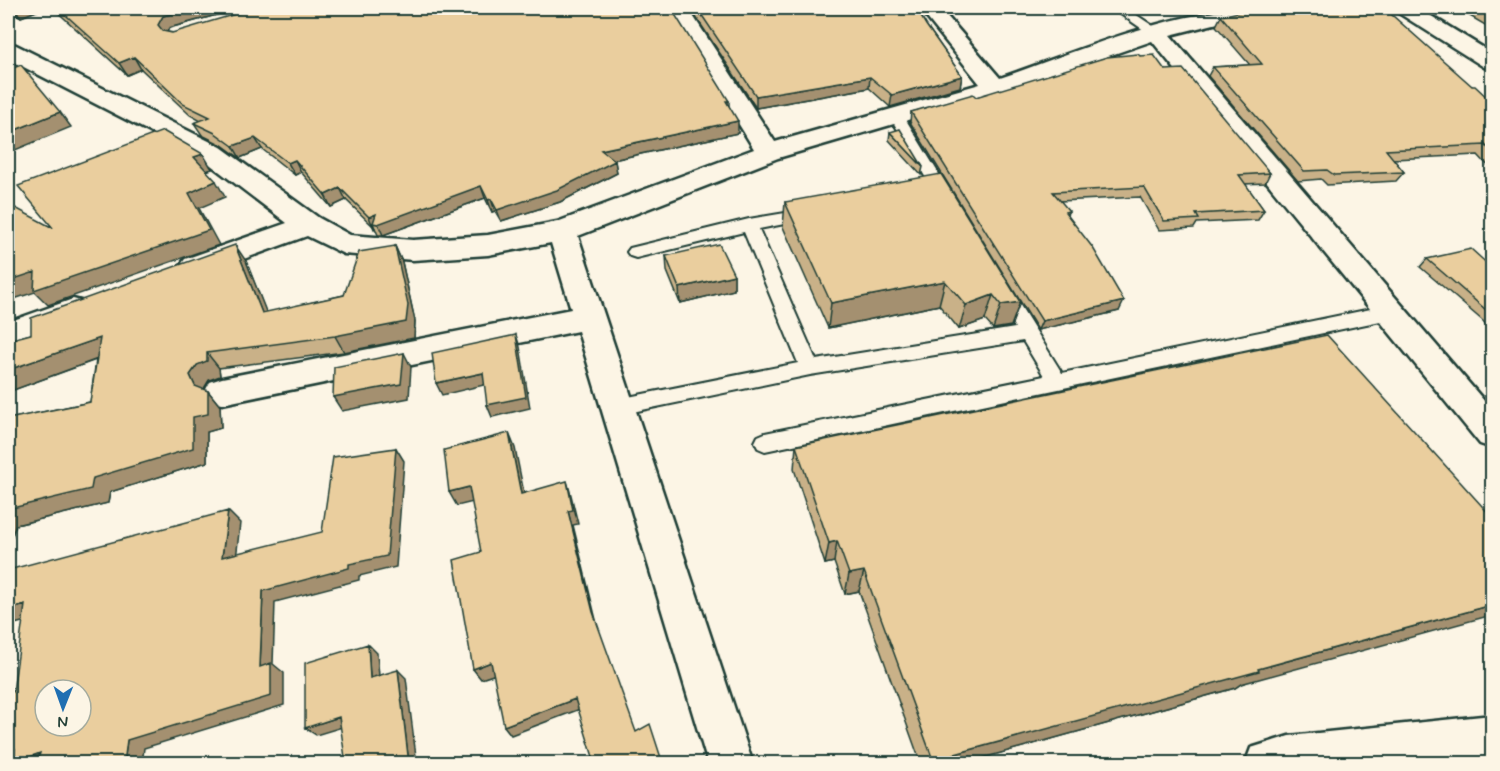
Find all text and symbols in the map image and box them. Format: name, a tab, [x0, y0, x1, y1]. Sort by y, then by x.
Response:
north arrow	[33, 678, 93, 738]
text: N	[57, 711, 68, 732]

